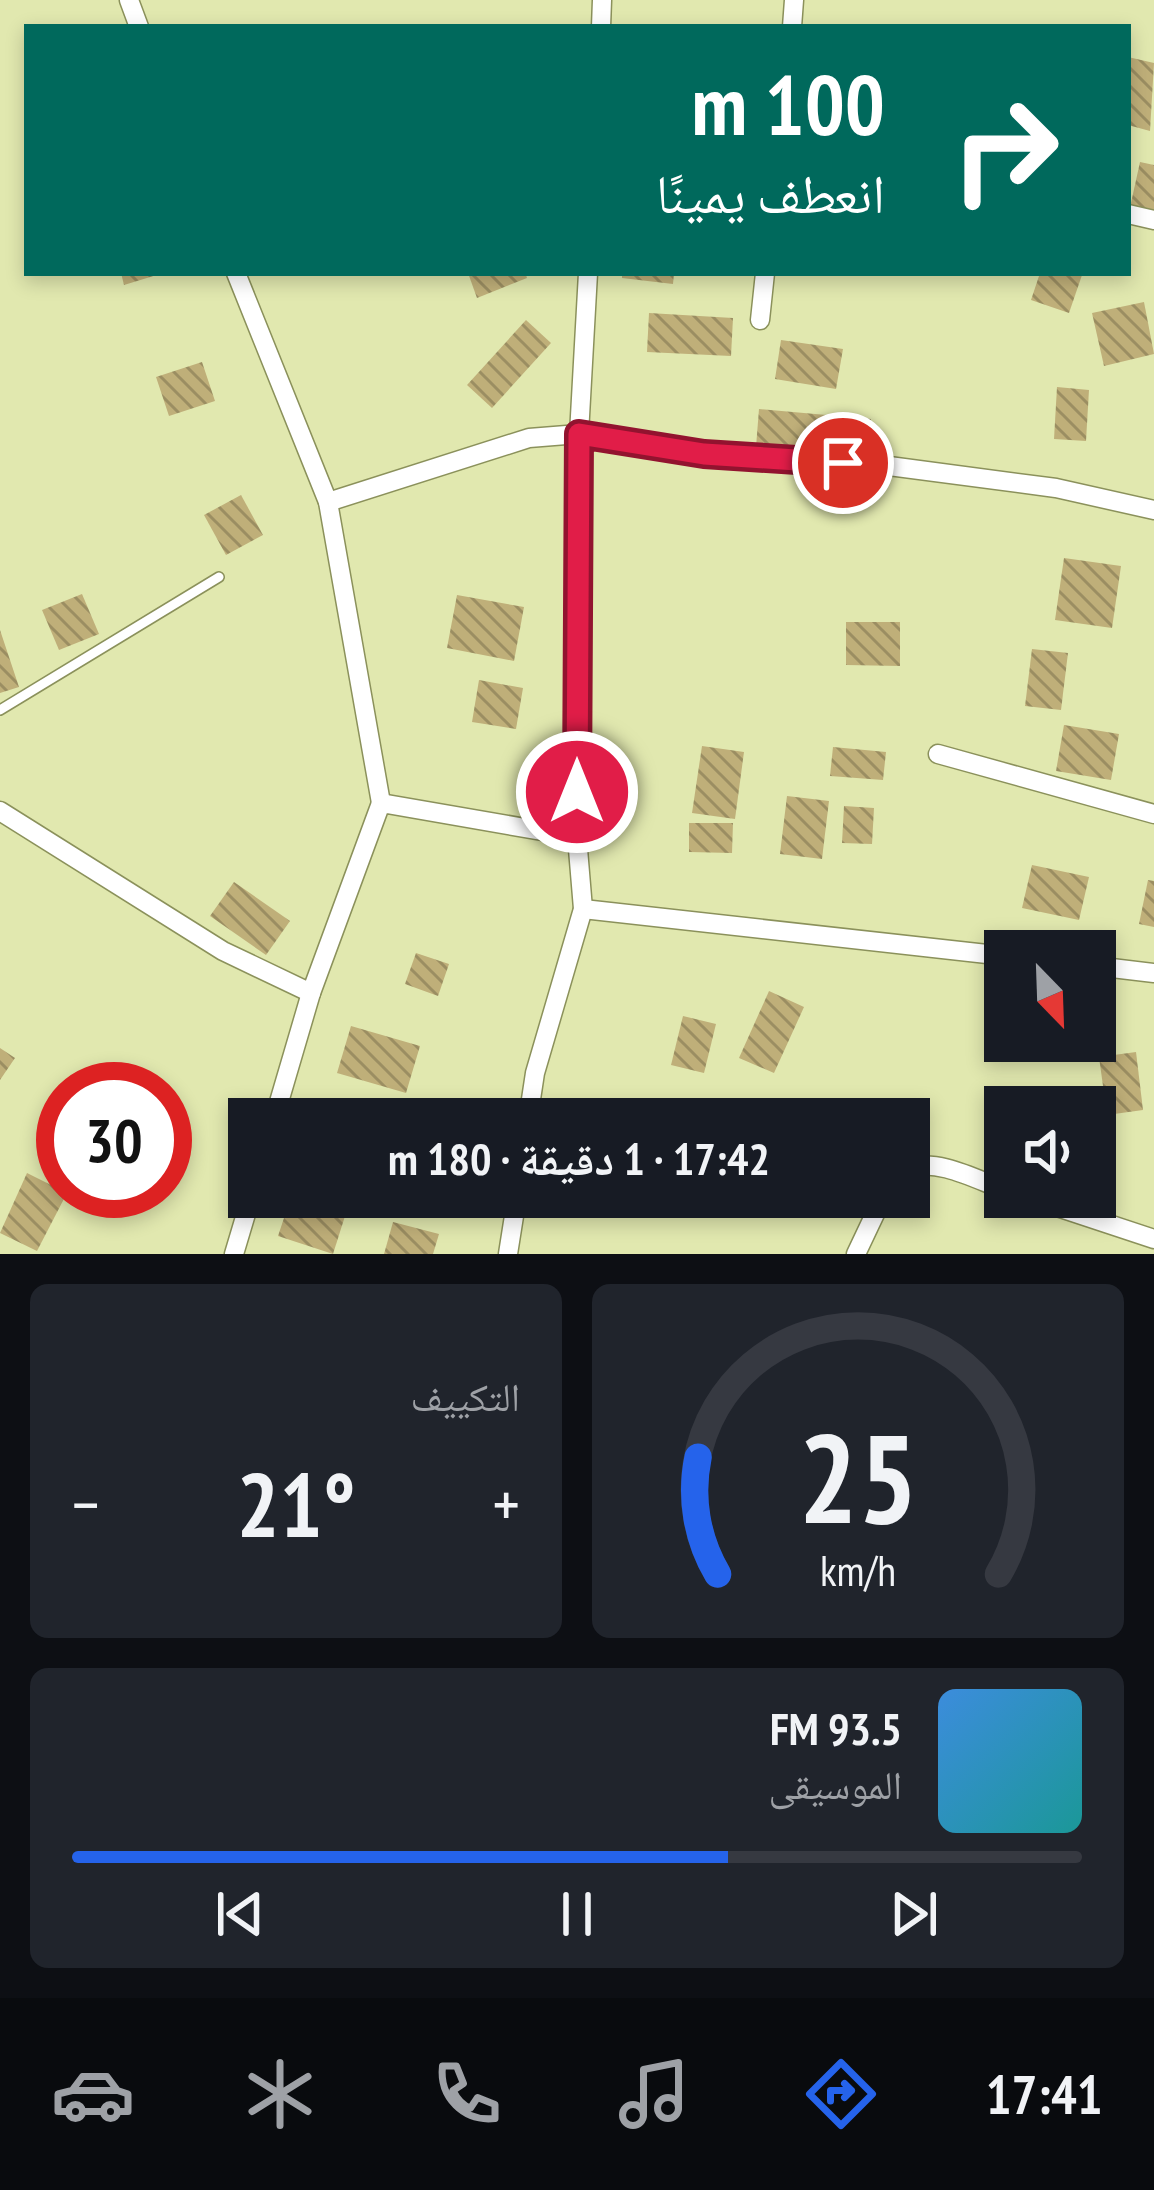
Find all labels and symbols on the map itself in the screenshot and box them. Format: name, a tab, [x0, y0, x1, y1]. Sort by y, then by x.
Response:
pin	[792, 412, 894, 514]
position arrow	[514, 729, 640, 855]
north arrow	[984, 930, 1116, 1062]
speed limit sign: 30	[36, 1062, 192, 1218]

